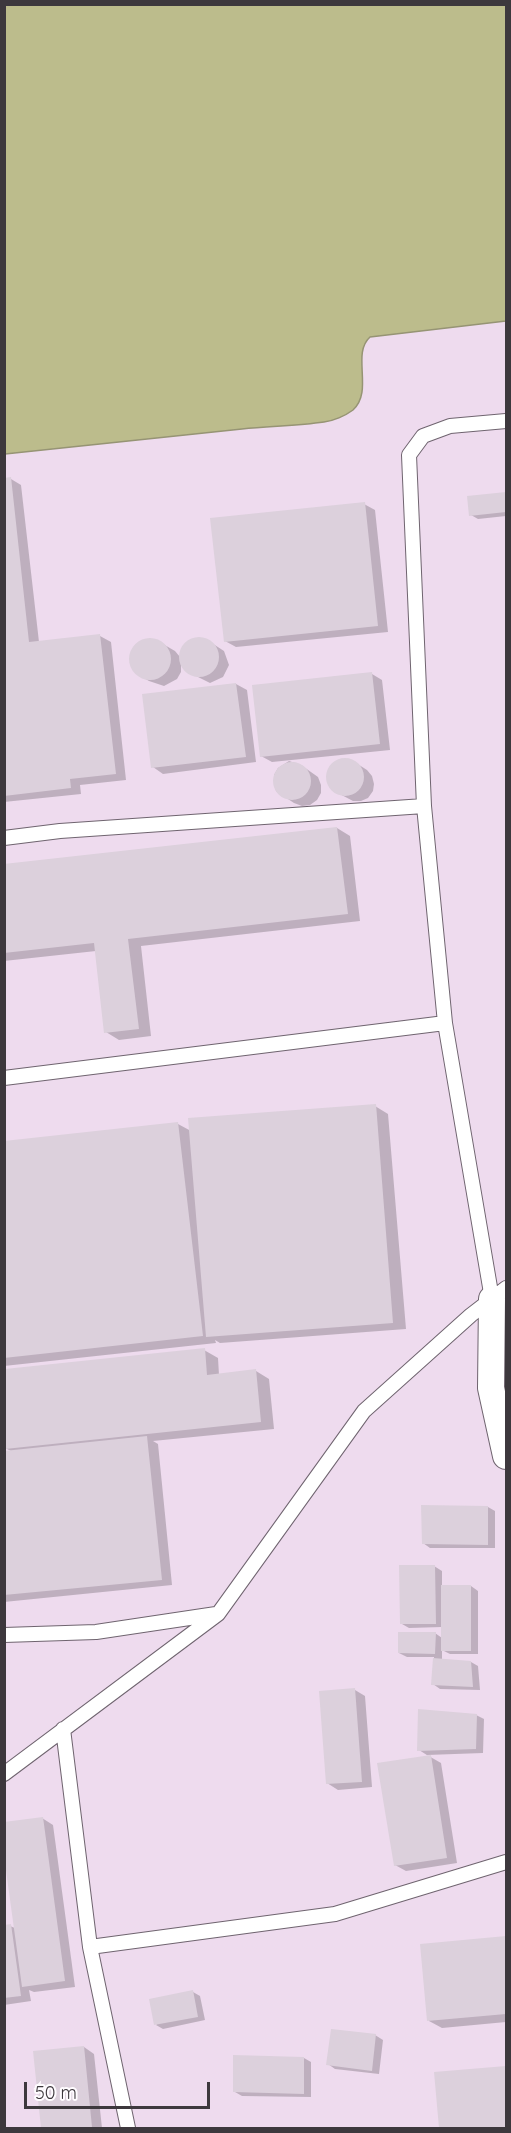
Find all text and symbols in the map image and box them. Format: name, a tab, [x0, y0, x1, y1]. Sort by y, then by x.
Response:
scale bar	[27, 2070, 213, 2108]
text: 50 m	[35, 2081, 77, 2104]

